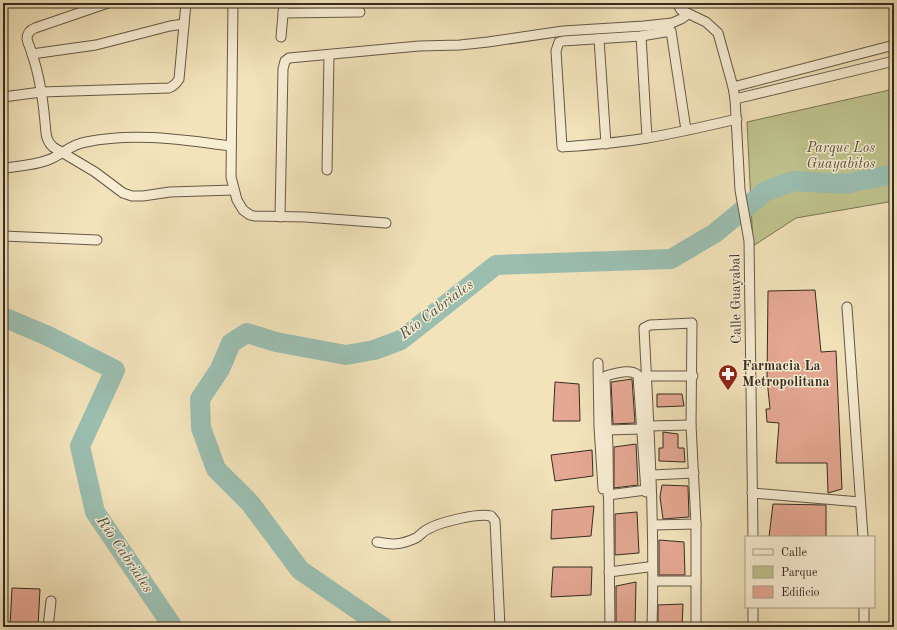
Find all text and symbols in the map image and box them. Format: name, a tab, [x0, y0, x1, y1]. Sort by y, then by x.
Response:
park label: Parque Los Guayabitos	[806, 141, 875, 172]
street label: Calle Guayabal	[728, 254, 744, 344]
water label: Río Cabriales	[396, 277, 477, 343]
place label: Farmacia La Metropolitana	[742, 359, 830, 389]
pharmacy icon: Farmacia La Metropolitana	[717, 363, 739, 391]
water label: Río Cabriales	[92, 513, 155, 596]
legend	[745, 536, 875, 608]
text: Calle	[781, 547, 807, 559]
text: Parque	[781, 567, 818, 579]
text: Edificio	[781, 587, 820, 599]

